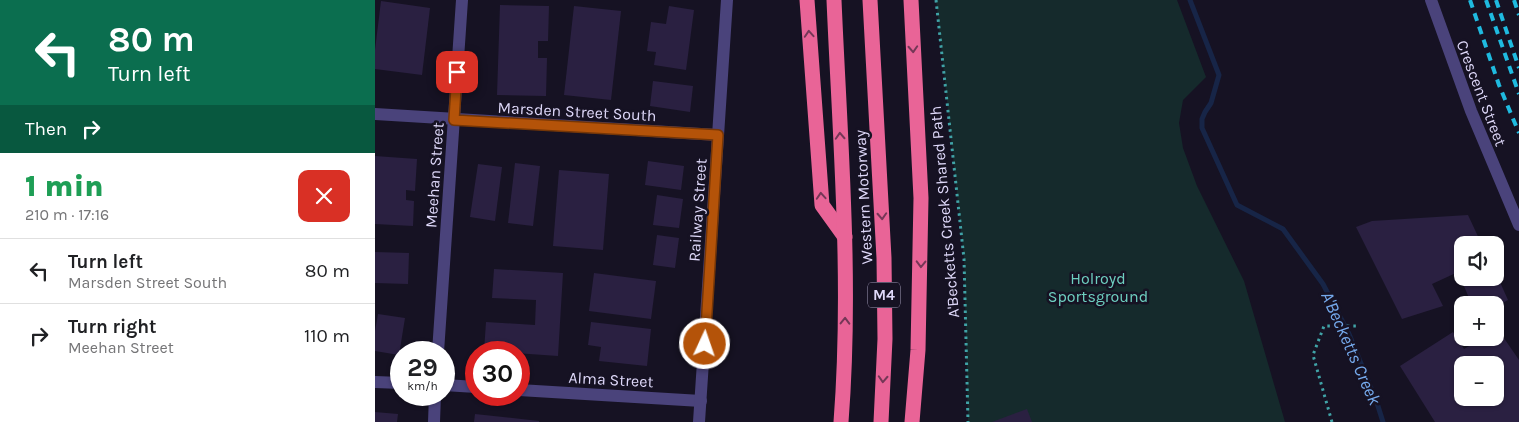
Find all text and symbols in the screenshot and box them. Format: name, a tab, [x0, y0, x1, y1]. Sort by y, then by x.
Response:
text: 80 m	[108, 19, 195, 60]
icon: left	[25, 20, 90, 85]
one-way arrow	[804, 29, 815, 37]
street label: Crescent Street	[1453, 37, 1510, 149]
one-way arrow	[908, 45, 919, 53]
pin	[436, 51, 478, 93]
icon: arrive	[443, 58, 471, 86]
text: Turn left	[108, 61, 191, 87]
street label: Marsden Street South	[497, 98, 657, 125]
street label: A'Becketts Creek Shared Path	[926, 105, 963, 319]
icon: right	[77, 115, 105, 143]
text: Then	[25, 118, 67, 140]
street label: Meehan Street	[421, 122, 448, 228]
street label: Western Motorway	[850, 129, 877, 265]
one-way arrow	[835, 132, 846, 140]
street label: Railway Street	[684, 158, 711, 262]
text: 1 min	[25, 168, 104, 204]
button: close	[298, 170, 350, 222]
one-way arrow	[816, 191, 827, 199]
text: 210 m · 17:16	[25, 205, 109, 224]
one-way arrow	[876, 213, 887, 221]
map controls	[1454, 236, 1504, 406]
button: sound	[1454, 236, 1504, 286]
text: Turn left	[68, 251, 143, 273]
icon: left	[25, 257, 53, 285]
text: 80 m	[305, 260, 350, 282]
one-way arrow	[916, 260, 926, 268]
park label: Holroyd Sportsground	[1048, 269, 1148, 306]
text: Marsden Street South	[68, 273, 227, 292]
road number: M4	[868, 282, 900, 308]
water label: A'Becketts Creek	[1316, 288, 1386, 409]
button: +	[1454, 296, 1504, 346]
text: Turn right	[68, 316, 157, 338]
position arrow	[678, 317, 730, 369]
one-way arrow	[840, 317, 850, 324]
icon: right	[25, 322, 53, 350]
text: 110 m	[304, 325, 350, 347]
text: Meehan Street	[68, 338, 174, 357]
speed limit sign: 30	[465, 341, 530, 406]
text: 29	[407, 353, 438, 382]
button: −	[1454, 356, 1504, 406]
street label: Alma Street	[568, 368, 654, 391]
one-way arrow	[877, 375, 888, 383]
text: km/h	[407, 379, 438, 393]

